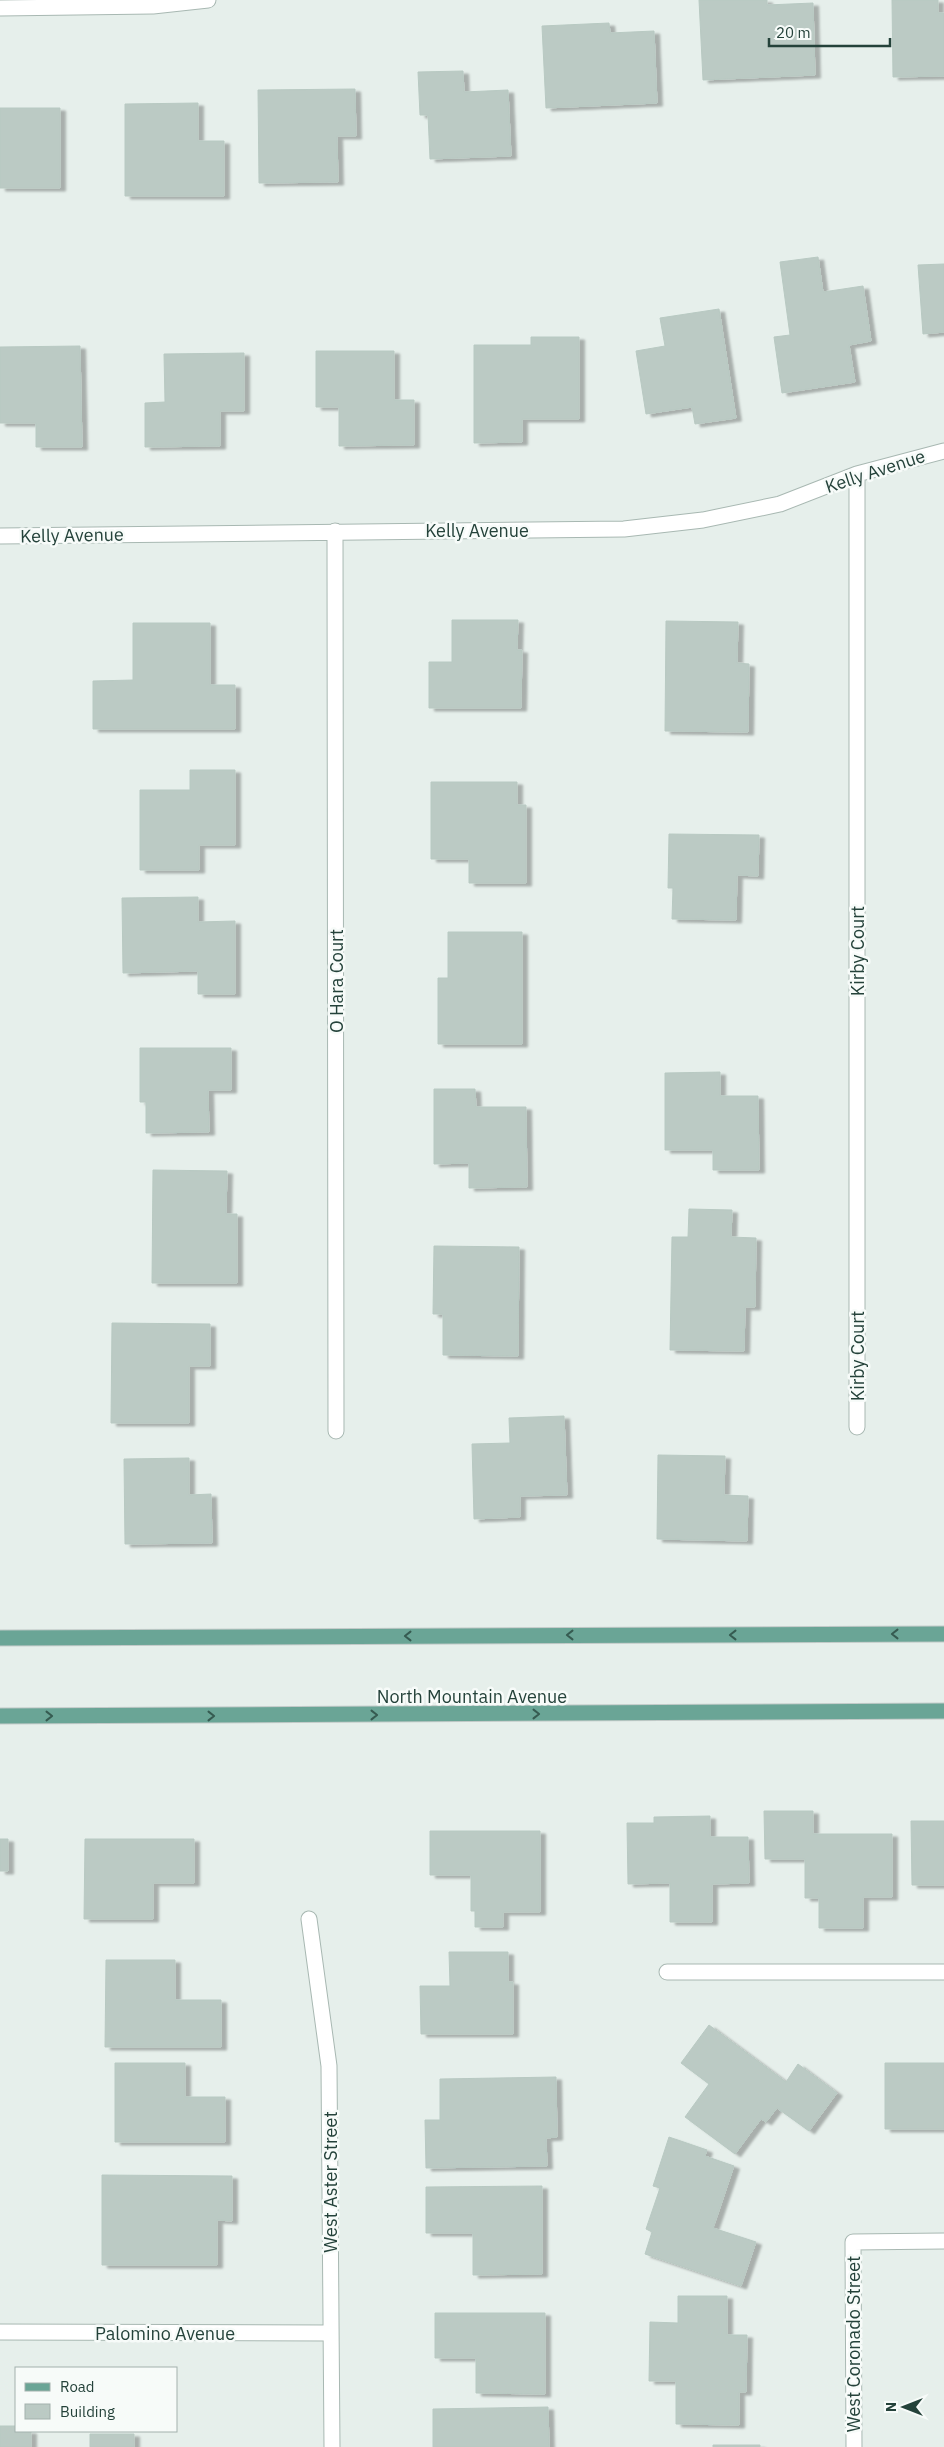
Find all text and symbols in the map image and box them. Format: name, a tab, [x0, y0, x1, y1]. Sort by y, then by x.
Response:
scale bar	[769, 15, 890, 47]
text: 20 m	[776, 23, 811, 42]
street label: Kelly Avenue	[822, 444, 928, 498]
street label: Kelly Avenue	[425, 519, 529, 542]
street label: Kelly Avenue	[20, 523, 124, 547]
street label: Kirby Court	[846, 906, 869, 996]
street label: O Hara Court	[325, 929, 348, 1033]
street label: Kirby Court	[846, 1311, 869, 1401]
one-way arrow	[891, 1629, 899, 1639]
one-way arrow	[566, 1630, 574, 1640]
one-way arrow	[729, 1630, 736, 1640]
one-way arrow	[404, 1631, 412, 1641]
street label: North Mountain Avenue	[377, 1685, 567, 1708]
one-way arrow	[532, 1709, 540, 1719]
one-way arrow	[370, 1710, 378, 1720]
one-way arrow	[45, 1711, 53, 1721]
one-way arrow	[208, 1711, 215, 1721]
street label: West Aster Street	[319, 2111, 342, 2253]
street label: West Coronado Street	[842, 2256, 865, 2432]
street label: Palomino Avenue	[95, 2322, 235, 2345]
legend	[15, 2367, 178, 2432]
text: Road	[60, 2377, 95, 2396]
north arrow	[879, 2382, 929, 2432]
text: Building	[60, 2402, 115, 2421]
text: N	[882, 2402, 900, 2412]

